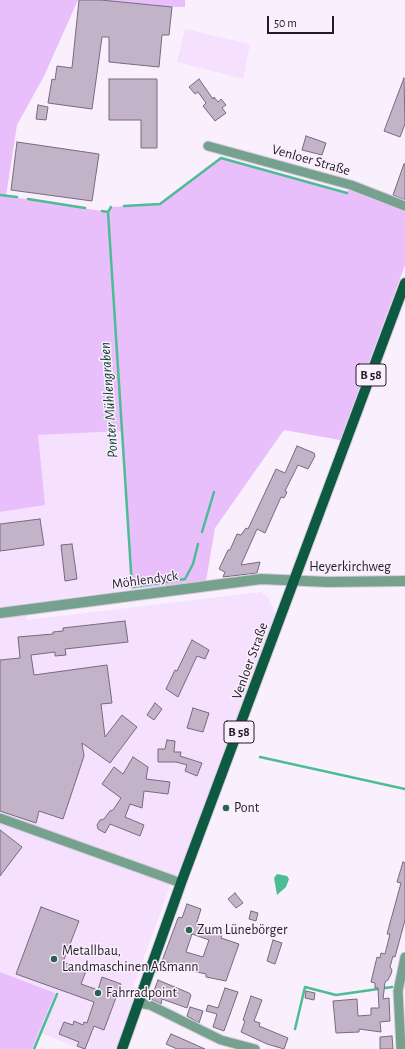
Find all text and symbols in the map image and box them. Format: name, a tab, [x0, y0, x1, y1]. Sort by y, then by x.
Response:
scale bar	[269, 8, 336, 34]
text: 50 m	[274, 17, 297, 29]
street label: Venloer Straße	[270, 141, 352, 179]
water label: Ponter Mühlengraben	[96, 341, 122, 459]
road number: B 58	[356, 364, 386, 386]
street label: Heyerkirchweg	[309, 559, 391, 575]
street label: Möhlendyck	[111, 567, 179, 593]
street label: Venloer Straße	[228, 620, 272, 702]
road number: B 58	[224, 721, 254, 743]
place label: Pont	[234, 800, 259, 816]
marker: Pont	[221, 803, 231, 813]
place label: Zum Lünebörger	[197, 922, 287, 938]
marker: Zum Lünebörger	[184, 925, 194, 935]
place label: Metallbau, Landmaschinen Aßmann	[62, 943, 199, 976]
marker: Metallbau, Landmaschinen Aßmann	[49, 954, 59, 964]
place label: Fahrradpoint	[106, 985, 177, 1001]
marker: Fahrradpoint	[93, 988, 103, 998]

